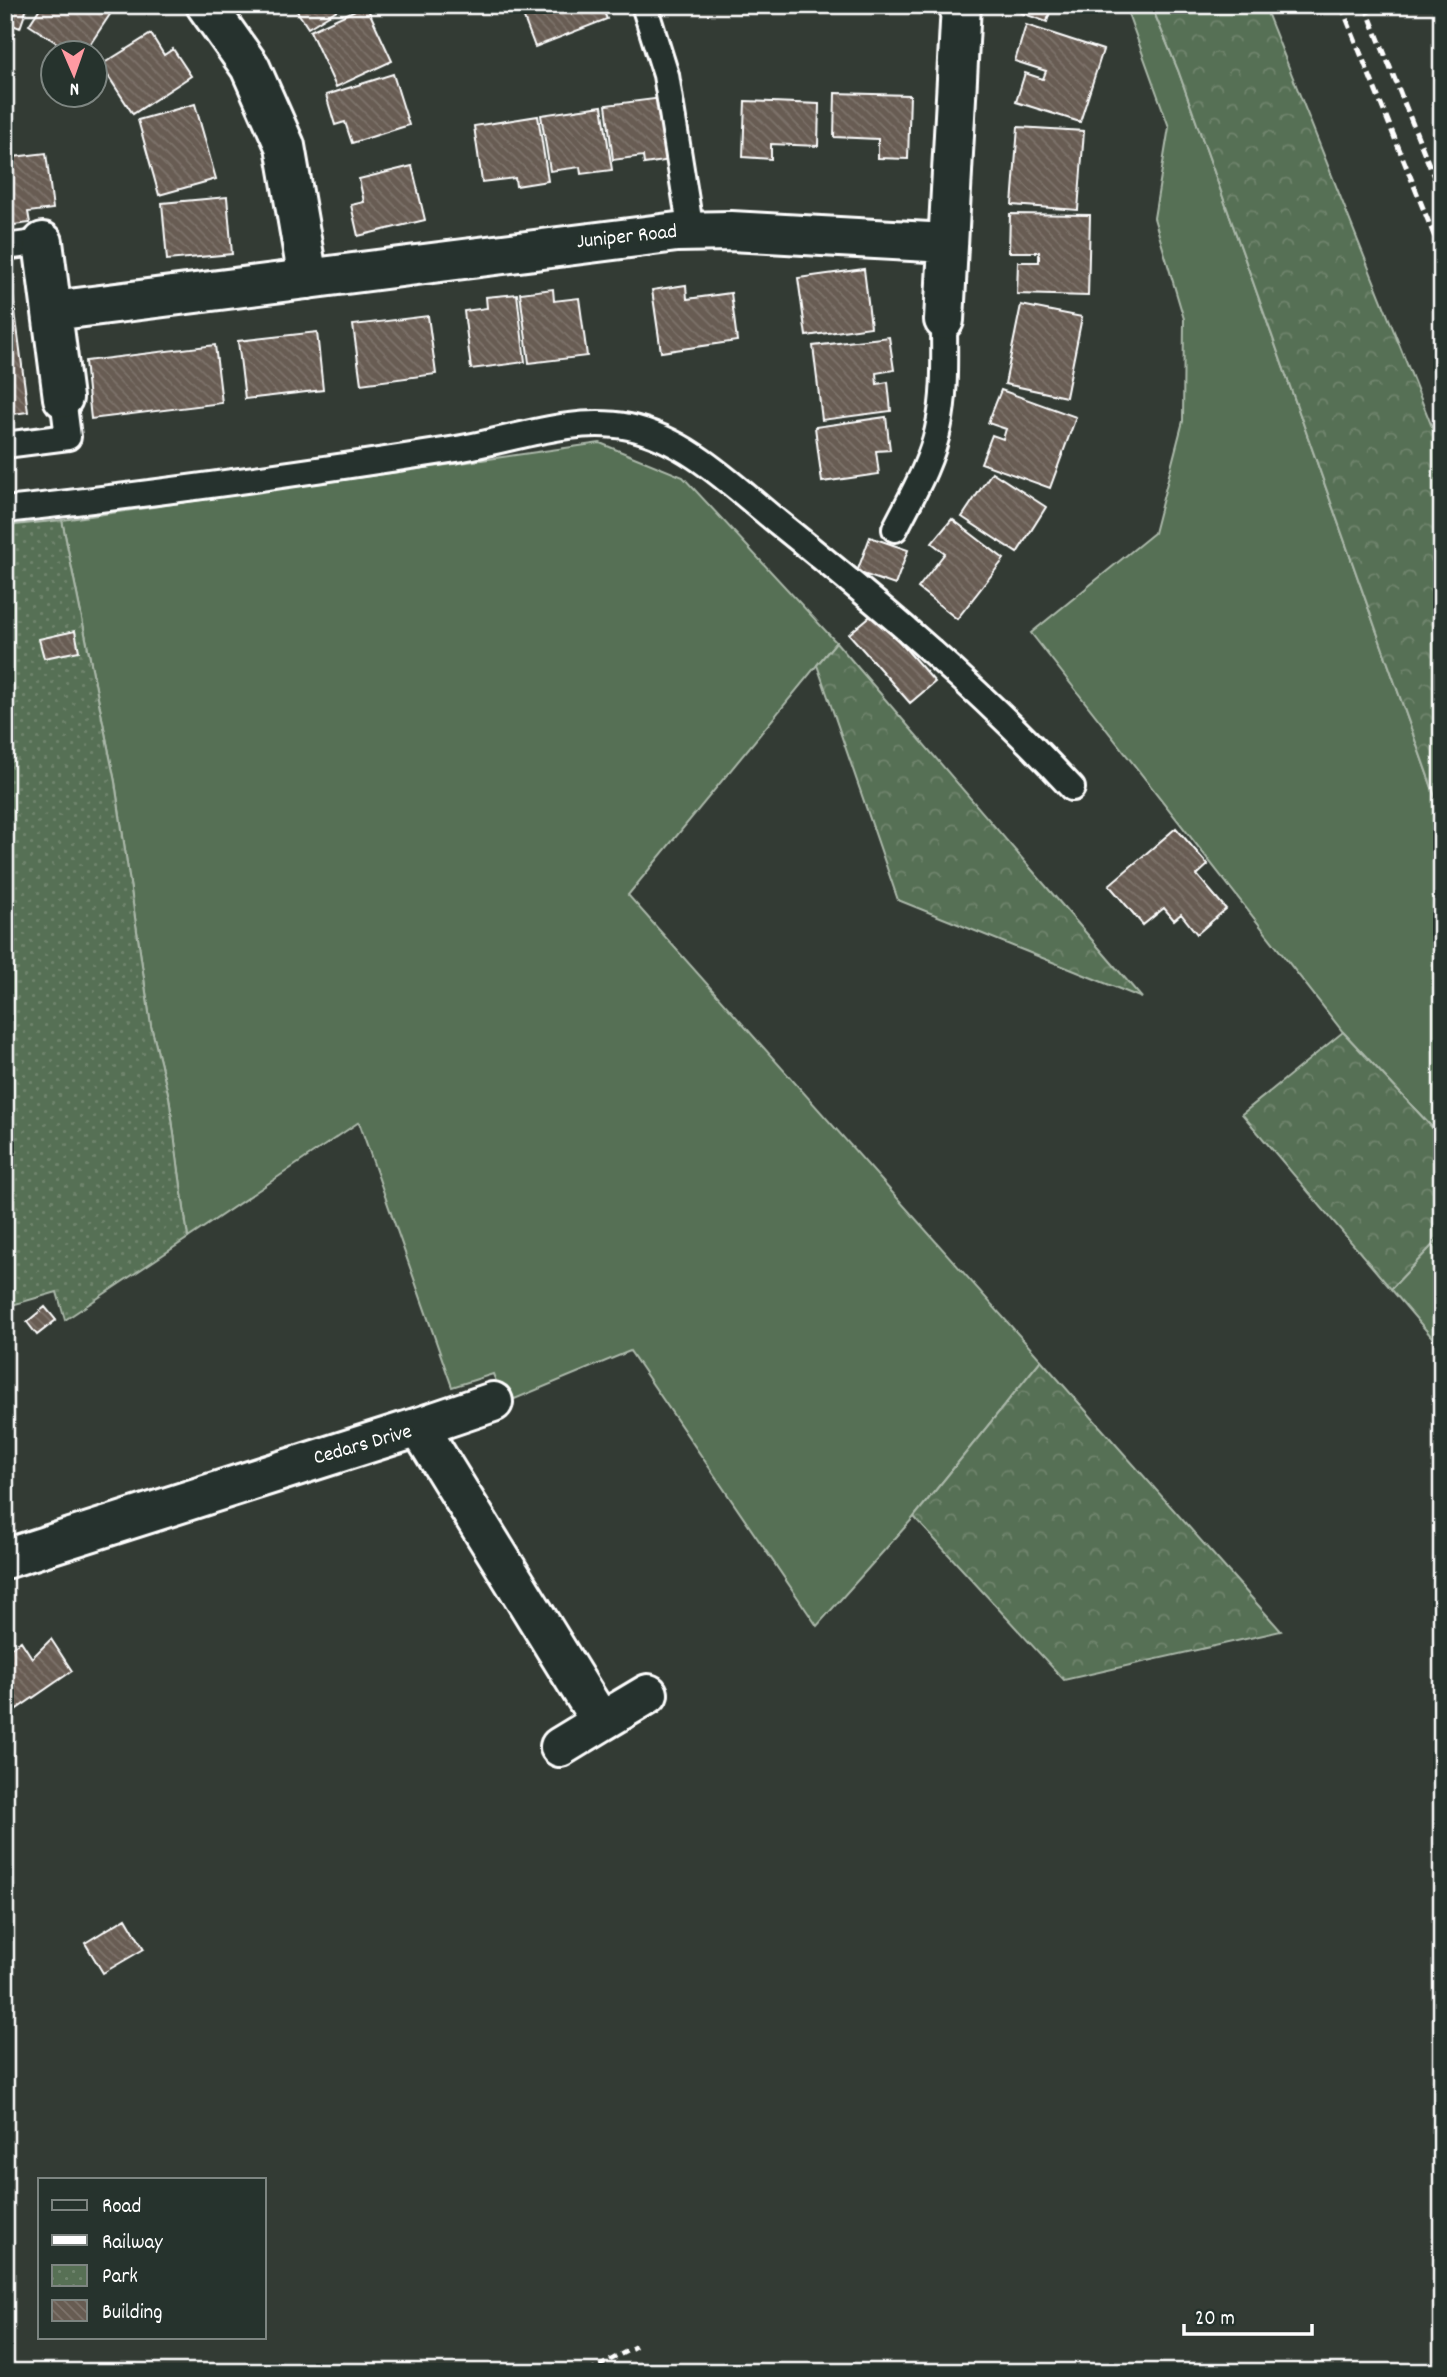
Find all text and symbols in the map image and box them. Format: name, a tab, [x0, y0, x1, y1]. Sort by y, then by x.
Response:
north arrow	[38, 38, 108, 108]
text: N	[69, 74, 80, 101]
street label: Juniper Road	[575, 218, 679, 258]
street label: Cedars Drive	[310, 1418, 416, 1474]
legend	[38, 2178, 266, 2338]
text: Road	[102, 2193, 141, 2223]
text: Railway	[102, 2229, 163, 2259]
text: Park	[102, 2263, 138, 2293]
scale bar	[1184, 2293, 1312, 2337]
text: Building	[102, 2299, 162, 2329]
text: 20 m	[1195, 2305, 1235, 2335]

